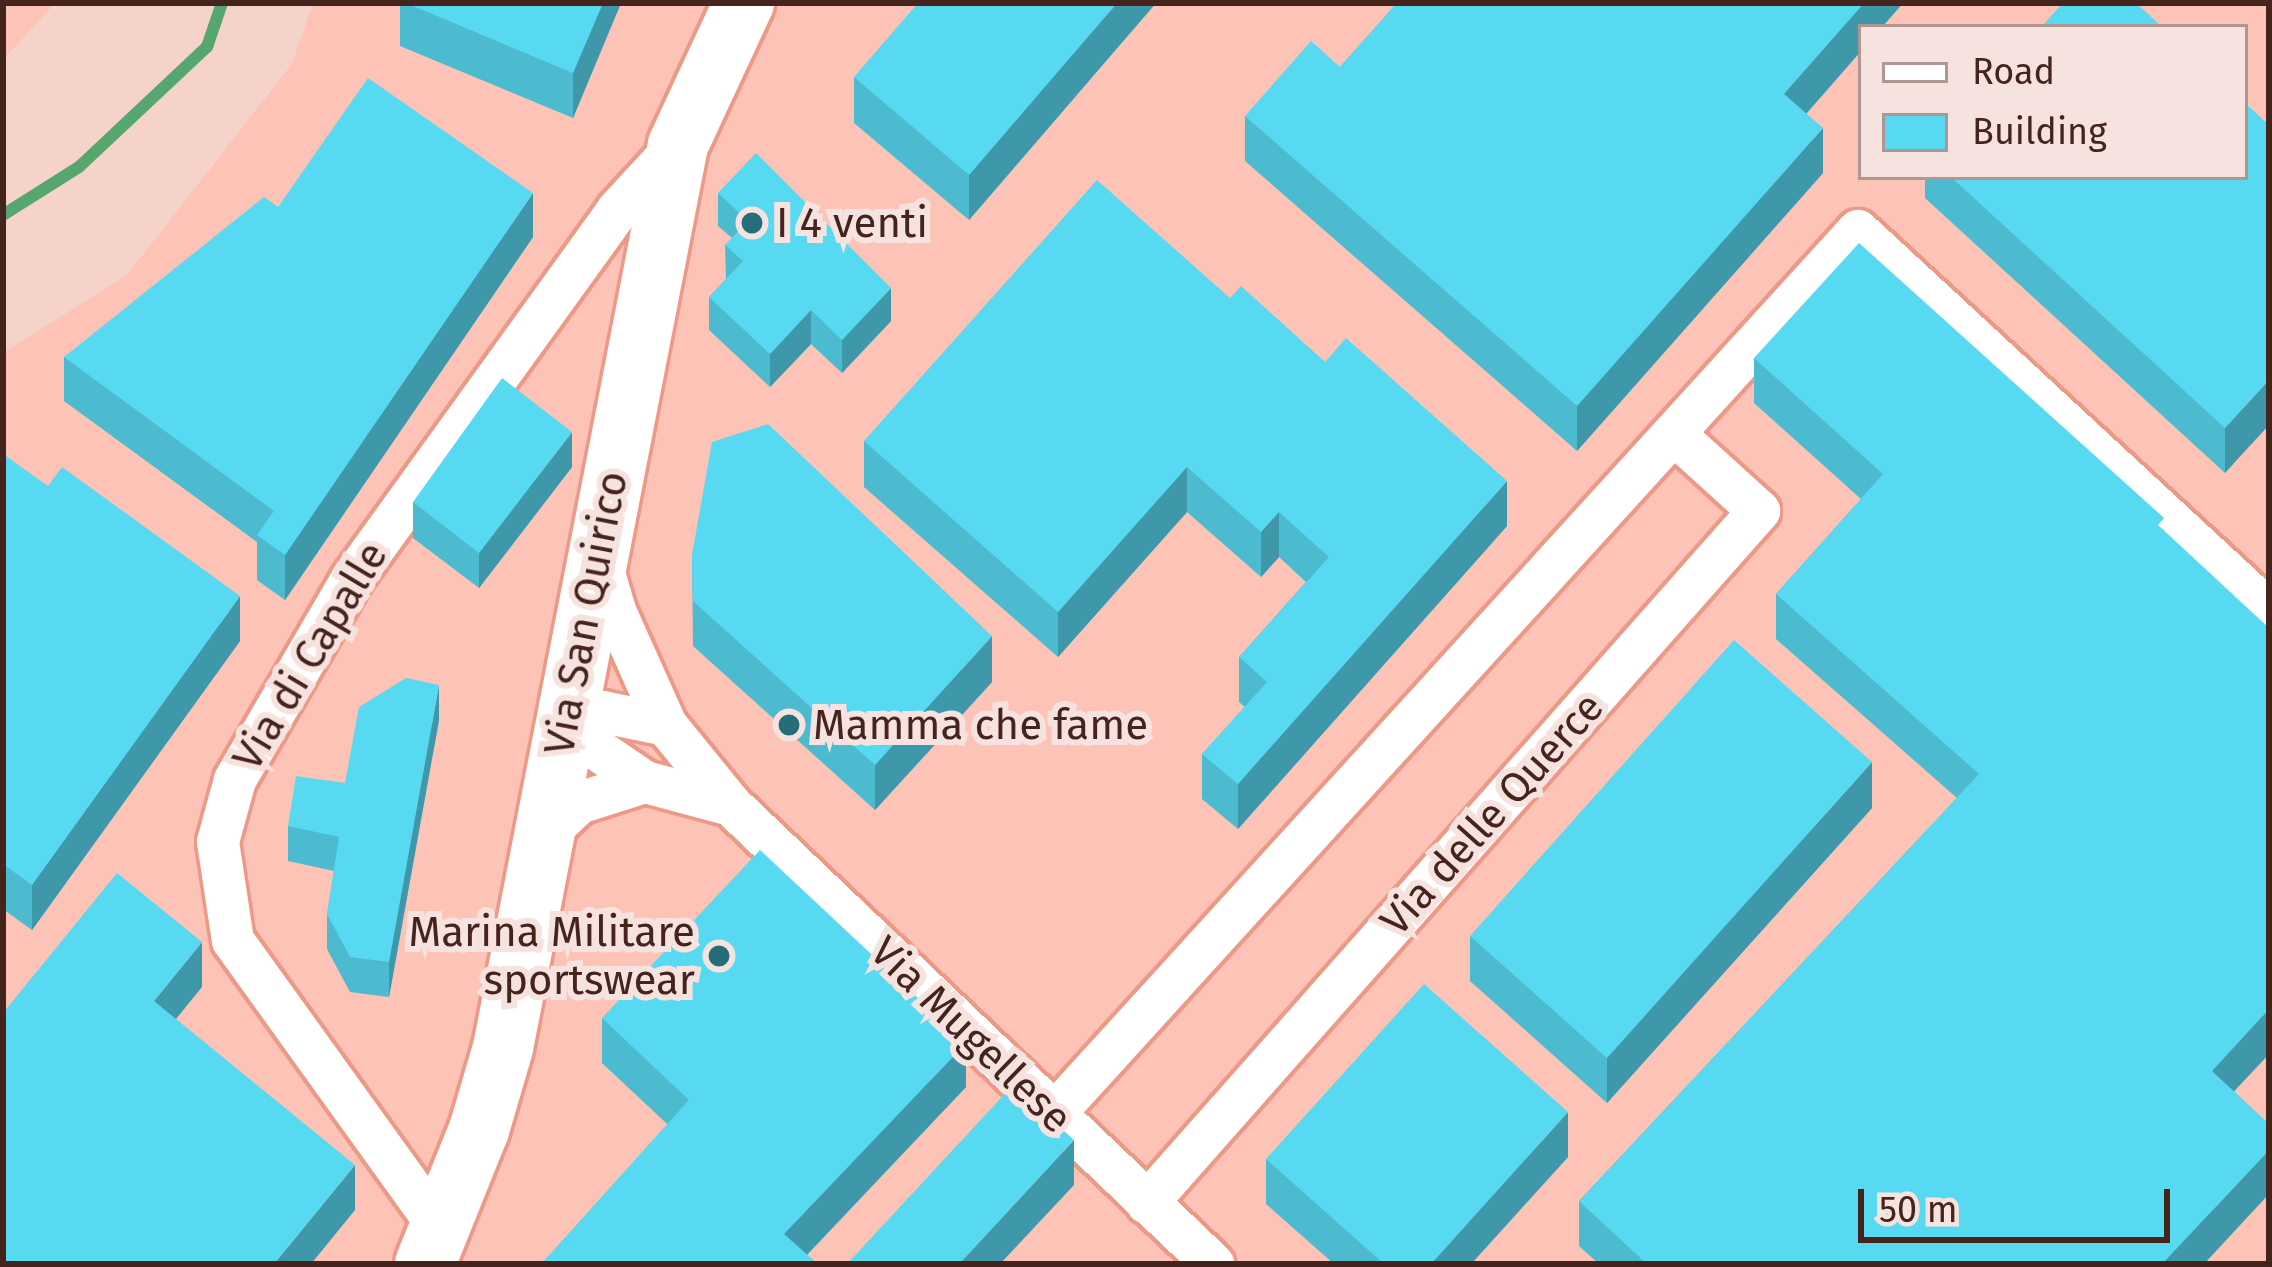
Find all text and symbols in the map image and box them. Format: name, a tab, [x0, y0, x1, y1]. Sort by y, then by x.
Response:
legend	[1858, 24, 2248, 180]
text: Road	[1972, 50, 2055, 94]
text: Building	[1972, 110, 2107, 154]
place label: I 4 venti	[776, 198, 928, 248]
marker: I 4 venti	[739, 210, 765, 236]
street label: Via San Quirico	[534, 467, 638, 759]
street label: Via di Capalle	[222, 533, 398, 779]
street label: Via delle Querce	[1370, 682, 1614, 946]
place label: Mamma che fame	[813, 700, 1148, 750]
marker: Mamma che fame	[776, 712, 802, 738]
place label: Marina Militare sportswear	[409, 907, 695, 1006]
street label: Via Mugellese	[860, 927, 1082, 1143]
marker: Marina Militare sportswear	[706, 943, 732, 969]
scale bar	[1864, 1165, 2176, 1239]
text: 50 m	[1879, 1188, 1958, 1232]

